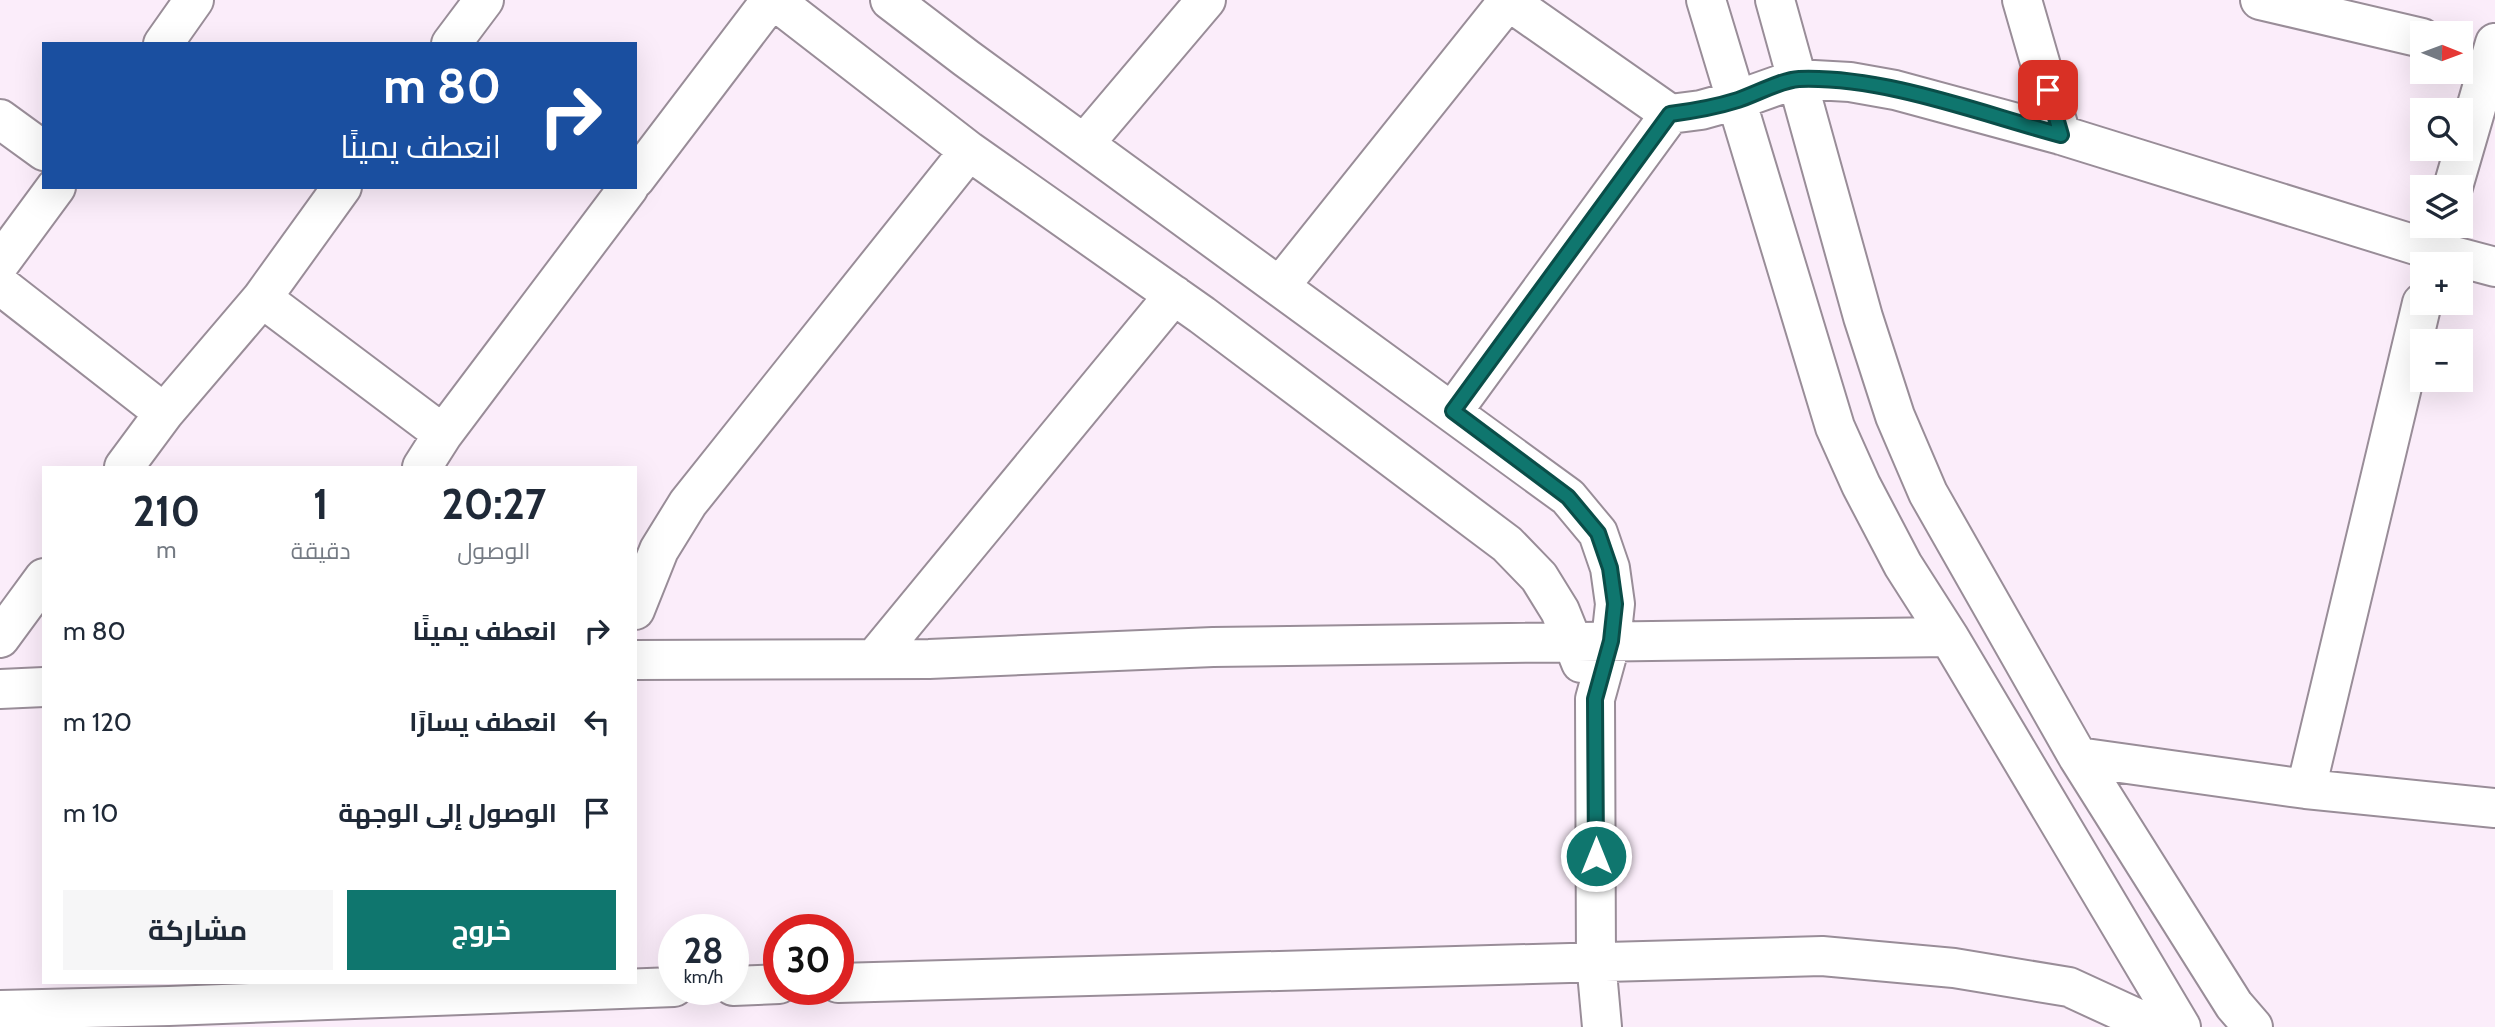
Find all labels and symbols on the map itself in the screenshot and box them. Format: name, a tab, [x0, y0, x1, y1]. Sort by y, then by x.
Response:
north arrow	[2410, 21, 2473, 84]
pin	[2018, 60, 2078, 120]
position arrow	[1559, 819, 1633, 893]
speed limit sign: 30	[763, 914, 854, 1005]

